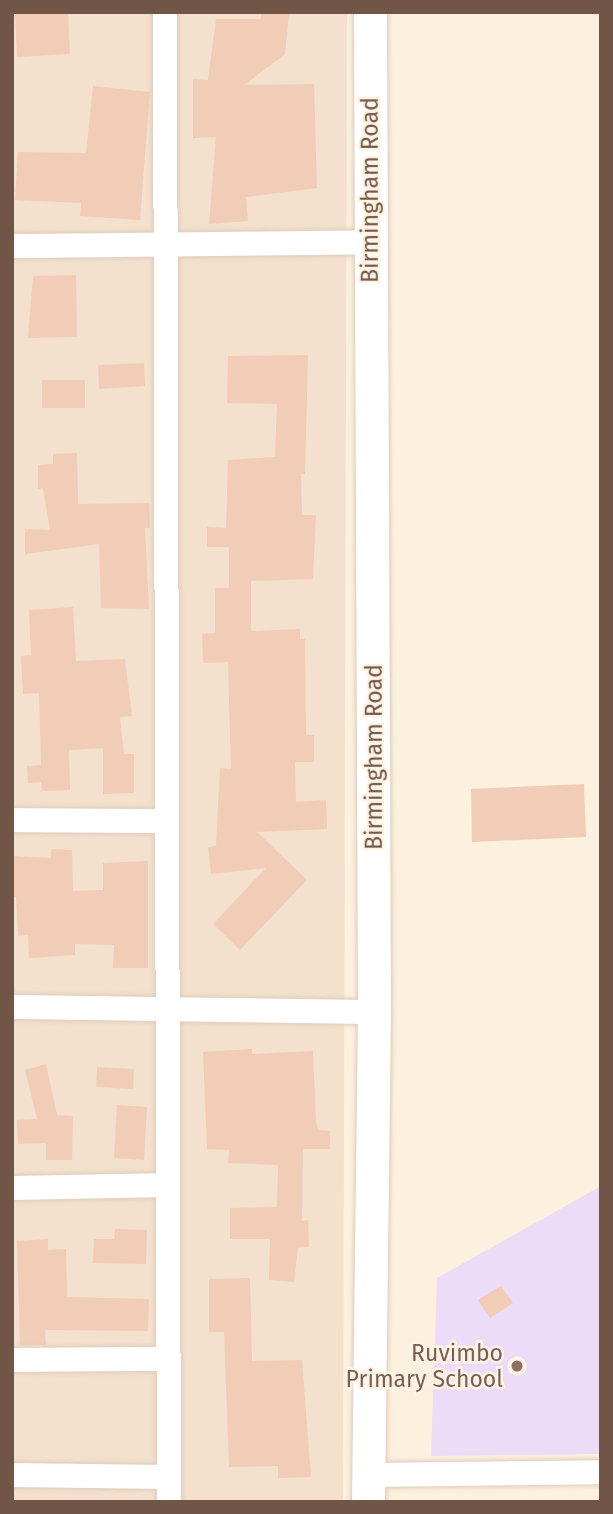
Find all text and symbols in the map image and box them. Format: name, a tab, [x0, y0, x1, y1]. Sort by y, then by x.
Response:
street label: Birmingham Road	[356, 97, 384, 283]
street label: Birmingham Road	[360, 664, 388, 850]
place label: Ruvimbo Primary School	[346, 1339, 503, 1393]
marker: Ruvimbo Primary School	[509, 1358, 525, 1374]

